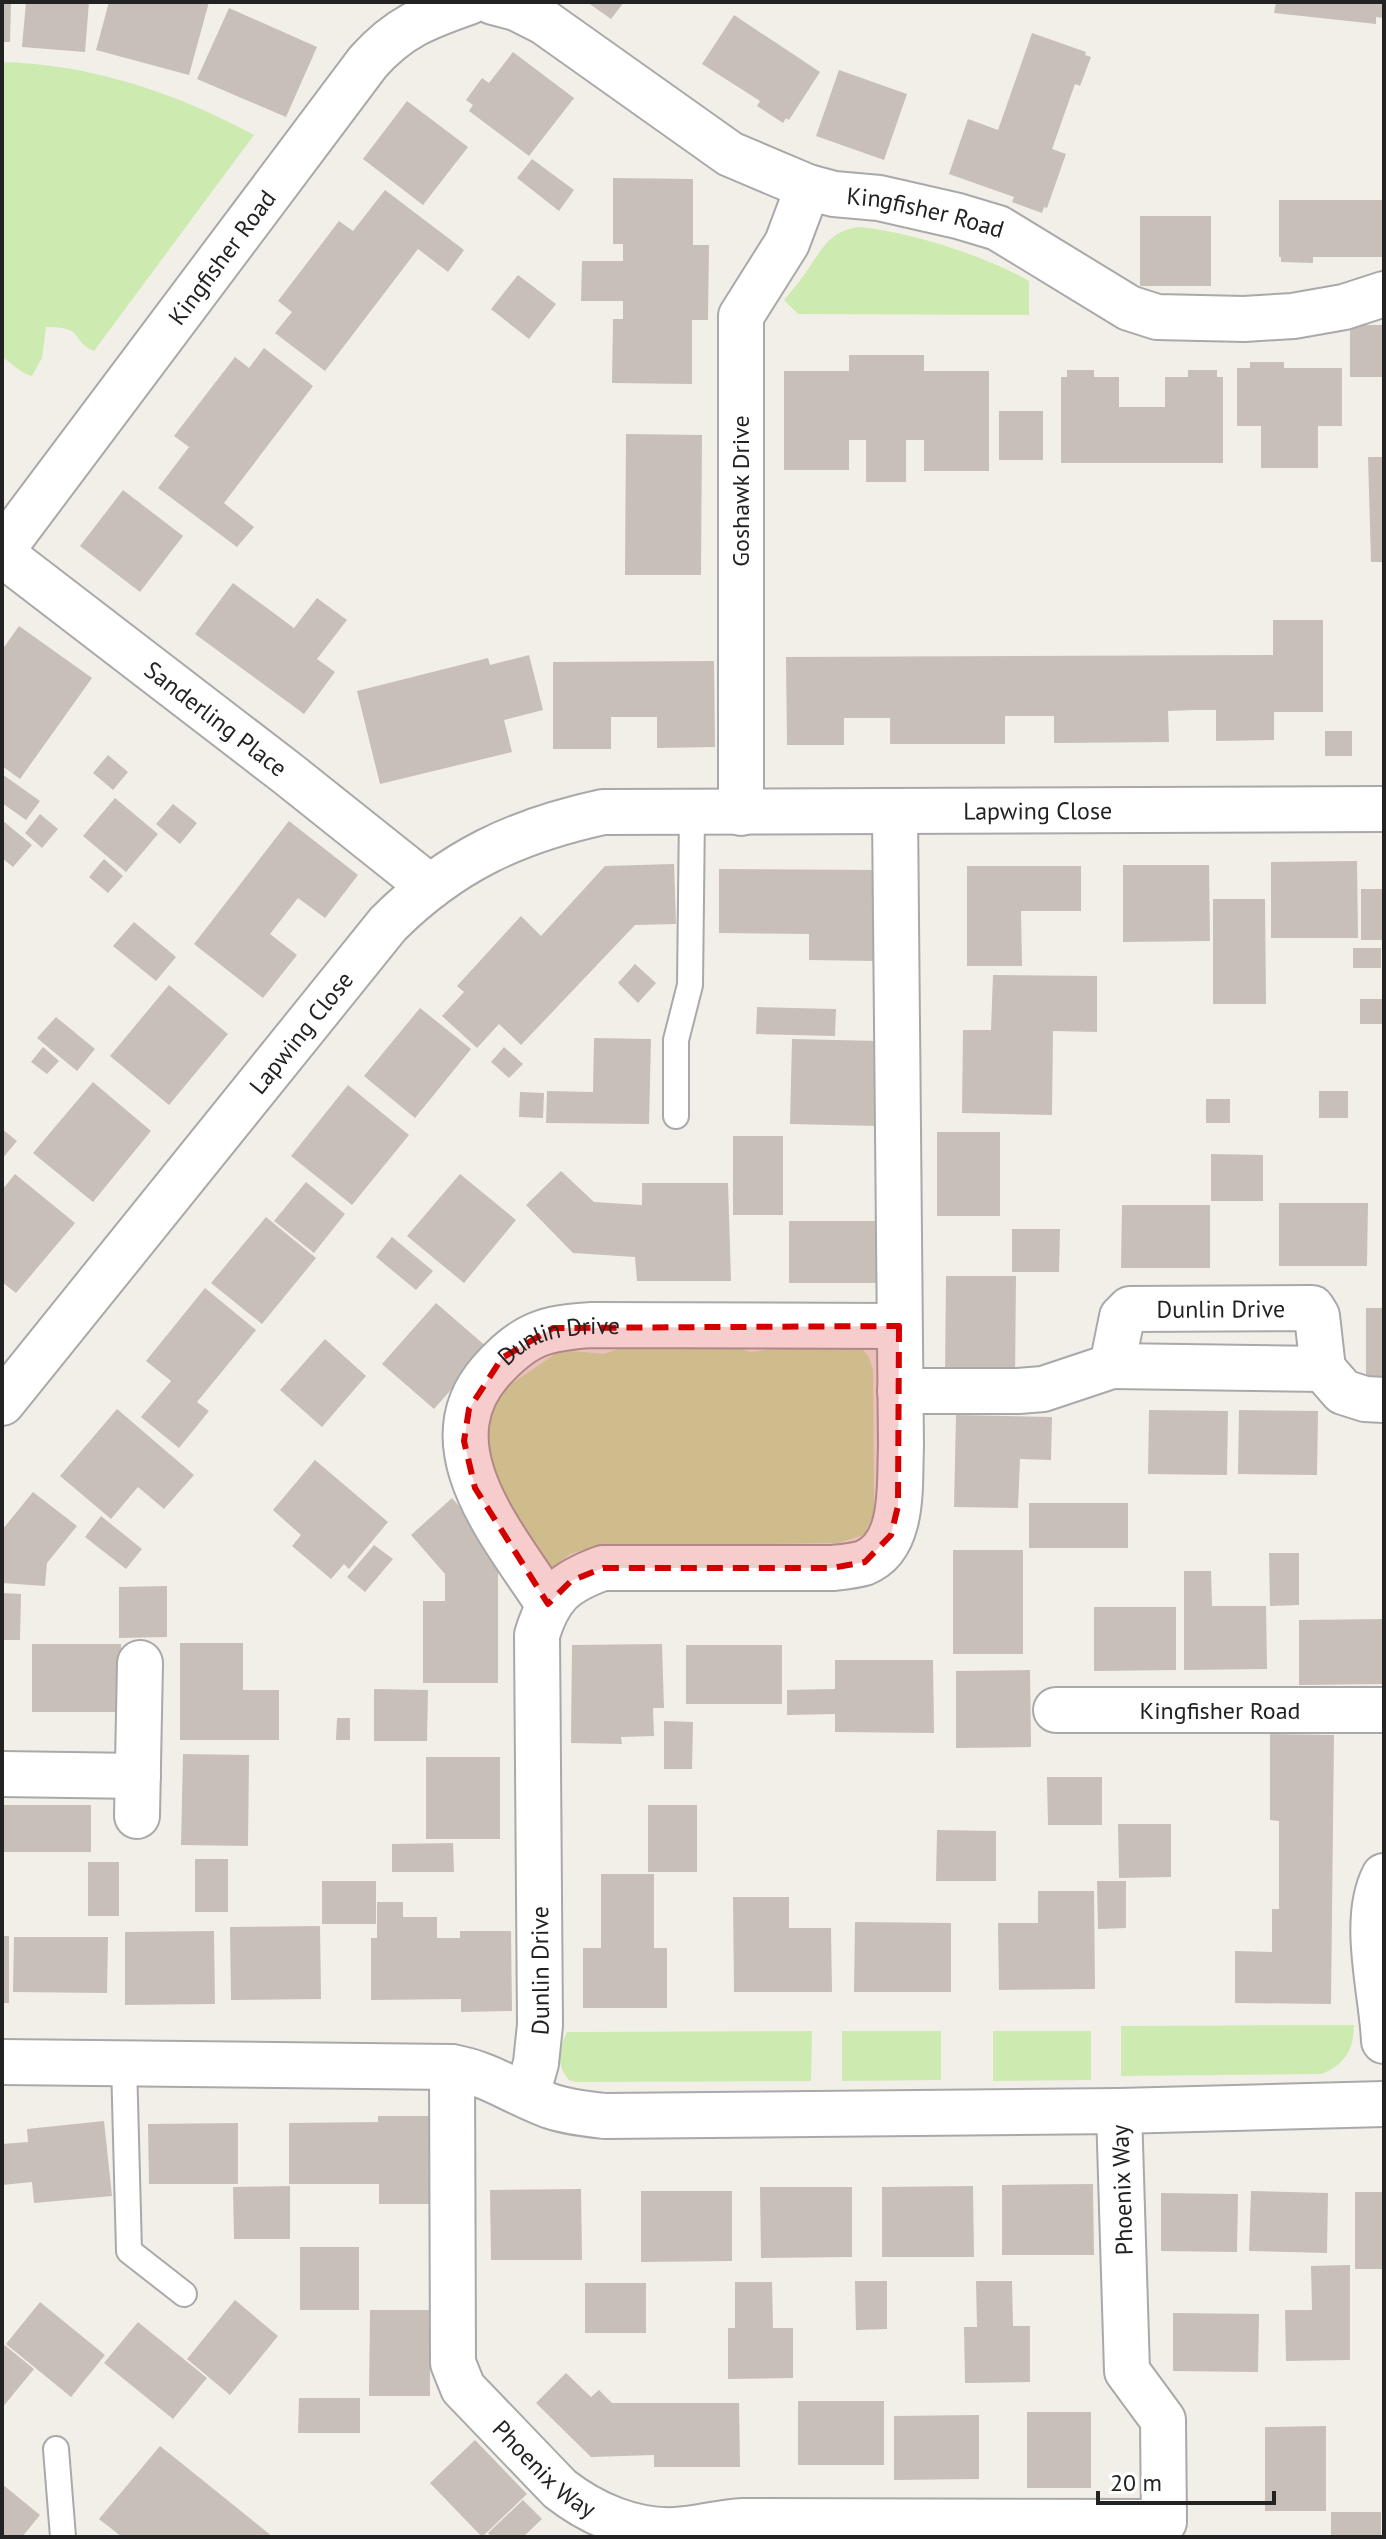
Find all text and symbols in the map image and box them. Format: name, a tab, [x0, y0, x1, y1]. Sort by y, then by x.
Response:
street label: Kingfisher Road	[845, 180, 1008, 244]
street label: Kingfisher Road	[161, 184, 282, 331]
street label: Goshawk Drive	[725, 415, 756, 567]
street label: Sanderling Place	[139, 654, 294, 783]
street label: Lapwing Close	[963, 795, 1112, 826]
street label: Lapwing Close	[242, 965, 359, 1100]
street label: Dunlin Drive	[1156, 1293, 1285, 1324]
street label: Dunlin Drive	[491, 1309, 620, 1371]
street label: Kingfisher Road	[1140, 1695, 1300, 1726]
street label: Dunlin Drive	[524, 1906, 556, 2036]
street label: Phoenix Way	[1104, 2124, 1140, 2256]
street label: Phoenix Way	[486, 2413, 601, 2524]
scale bar	[1098, 2455, 1274, 2505]
text: 20 m	[1110, 2467, 1162, 2498]

